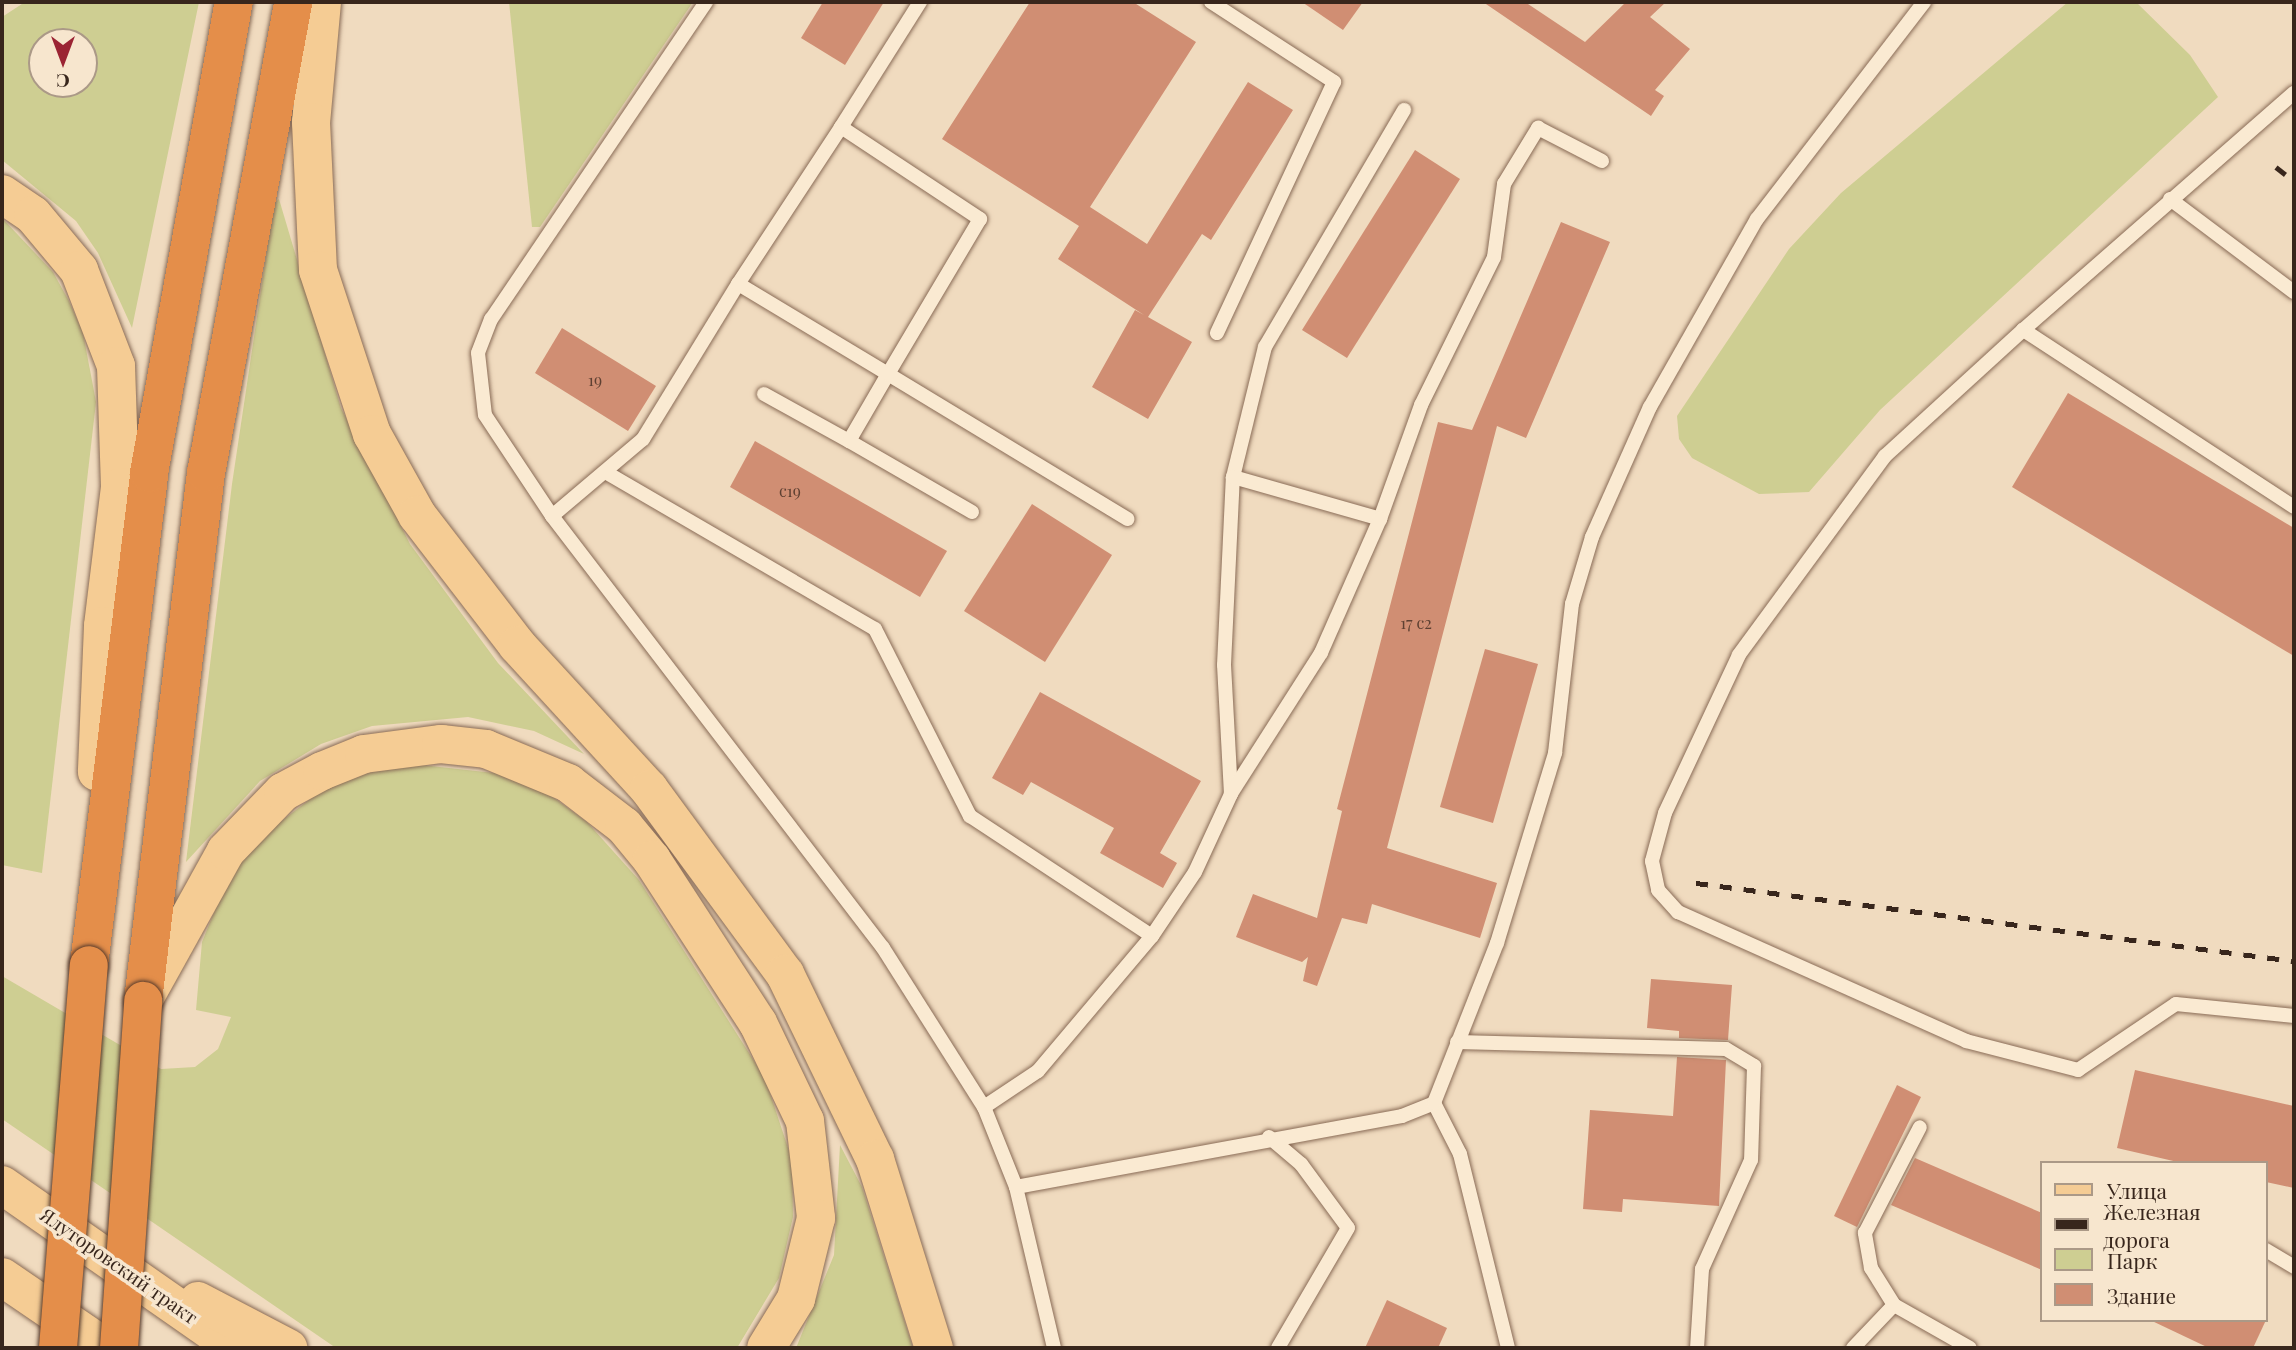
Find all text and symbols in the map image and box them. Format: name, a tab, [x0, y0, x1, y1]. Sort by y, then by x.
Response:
north arrow	[28, 28, 98, 98]
text: С	[56, 69, 70, 95]
house number: 19	[588, 370, 602, 390]
house number: с19	[779, 481, 801, 501]
house number: 17 с2	[1400, 613, 1432, 633]
legend	[2040, 1161, 2268, 1322]
text: Улица	[2107, 1176, 2167, 1204]
text: Железная дорога	[2103, 1197, 2200, 1253]
street label: Ялуторовский тракт	[36, 1203, 202, 1329]
text: Парк	[2107, 1246, 2157, 1274]
text: Здание	[2107, 1281, 2176, 1309]

